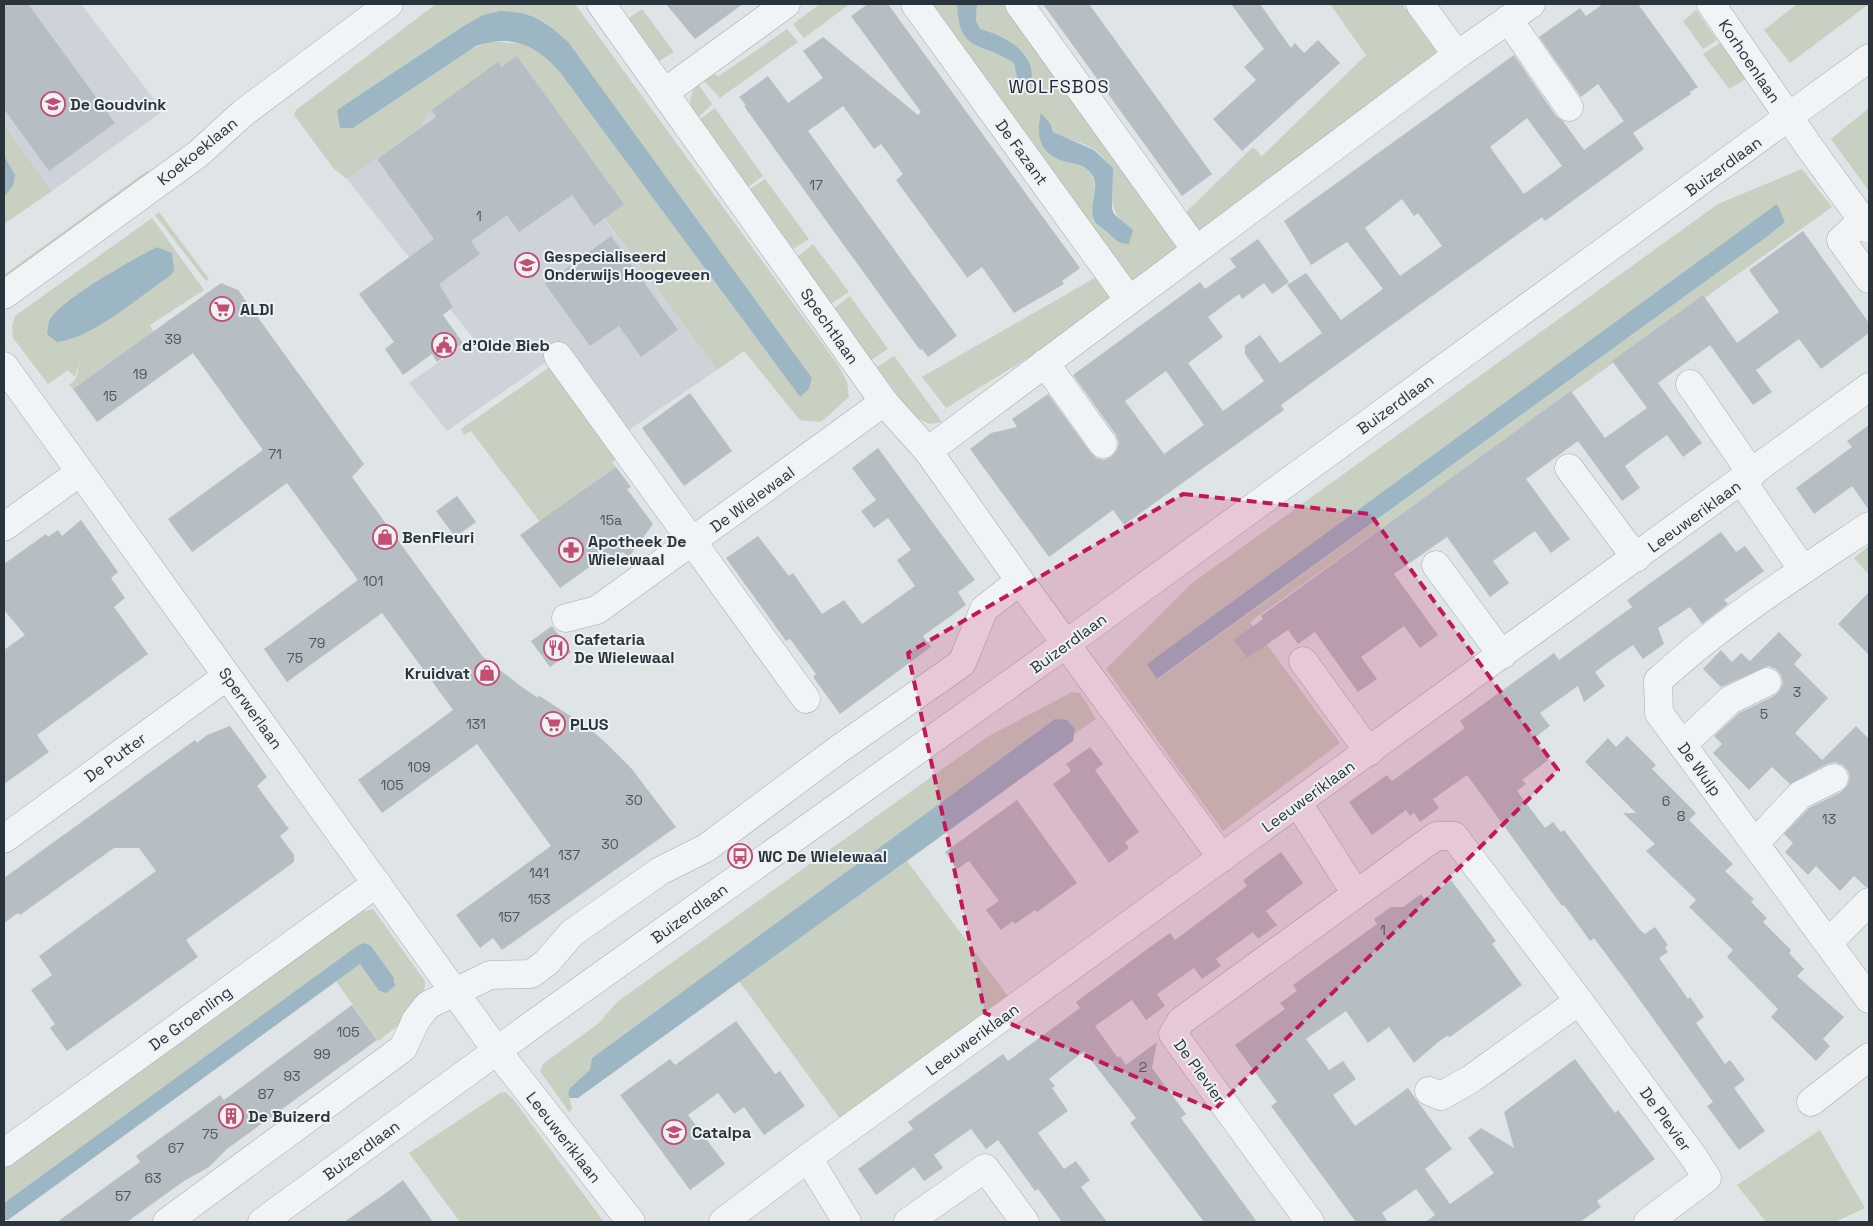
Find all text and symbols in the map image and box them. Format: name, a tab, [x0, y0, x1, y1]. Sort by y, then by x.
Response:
street label: Korhoenlaan	[1714, 15, 1785, 107]
district label: WOLFSBOS	[1008, 75, 1110, 98]
school or university icon: De Goudvink	[40, 91, 66, 117]
place label: De Goudvink	[70, 94, 166, 115]
street label: Koekoeklaan	[153, 113, 242, 190]
street label: De Fazant	[991, 115, 1053, 189]
street label: Buizerdlaan	[1681, 131, 1766, 201]
house number: 17	[809, 176, 823, 194]
house number: 1	[476, 207, 482, 225]
place label: Gespecialiseerd Onderwijs Hoogeveen	[544, 246, 710, 285]
school or university icon: Gespecialiseerd Onderwijs Hoogeveen	[514, 252, 540, 278]
street label: Spechtlaan	[796, 284, 863, 368]
supermarket icon: ALDI	[209, 296, 235, 322]
place label: ALDI	[240, 299, 274, 320]
house number: 39	[164, 330, 182, 348]
public building icon: d'Olde Bieb	[431, 332, 457, 358]
place label: d'Olde Bieb	[462, 335, 550, 356]
house number: 19	[133, 365, 147, 383]
street label: Buizerdlaan	[1353, 369, 1438, 439]
house number: 15	[103, 387, 117, 405]
house number: 71	[268, 445, 282, 463]
street label: De Wielewaal	[706, 462, 799, 537]
street label: Leeuweriklaan	[1644, 476, 1745, 557]
house number: 15a	[600, 511, 622, 529]
shop icon: BenFleuri	[372, 524, 398, 550]
place label: BenFleuri	[402, 527, 474, 548]
place label: Apotheek De Wielewaal	[588, 531, 686, 570]
pharmacy icon: Apotheek De Wielewaal	[558, 537, 584, 563]
house number: 101	[363, 572, 383, 590]
street label: Buizerdlaan	[1026, 608, 1111, 678]
place label: Cafetaria De Wielewaal	[574, 629, 674, 668]
house number: 79	[309, 634, 325, 652]
restaurant icon: Cafetaria De Wielewaal	[543, 635, 569, 661]
house number: 75	[287, 649, 303, 667]
shop icon: Kruidvat	[474, 660, 500, 686]
street label: Sperwerlaan	[214, 663, 287, 753]
place label: Kruidvat	[405, 663, 470, 684]
house number: 3	[1793, 683, 1801, 701]
house number: 5	[1760, 705, 1768, 723]
supermarket icon: PLUS	[540, 711, 566, 737]
place label: PLUS	[570, 714, 609, 735]
house number: 131	[466, 715, 486, 733]
street label: De Putter	[80, 728, 150, 787]
street label: De Wulp	[1673, 738, 1726, 801]
street label: Leeuweriklaan	[1258, 756, 1359, 837]
house number: 109	[407, 758, 431, 776]
house number: 105	[380, 776, 404, 794]
house number: 30	[625, 791, 643, 809]
house number: 6	[1662, 792, 1670, 810]
house number: 8	[1677, 807, 1686, 825]
house number: 13	[1822, 810, 1836, 828]
house number: 30	[601, 835, 619, 853]
bus stop icon: WC De Wielewaal	[727, 843, 753, 869]
house number: 137	[558, 846, 580, 864]
place label: WC De Wielewaal	[758, 846, 887, 867]
house number: 141	[529, 864, 549, 882]
street label: Buizerdlaan	[647, 878, 732, 948]
house number: 153	[528, 890, 550, 908]
house number: 157	[498, 908, 520, 926]
house number: 1	[1380, 921, 1386, 939]
street label: De Groenling	[145, 981, 236, 1056]
street label: Leeuweriklaan	[922, 999, 1023, 1080]
house number: 105	[336, 1023, 360, 1041]
street label: De Plevier	[1169, 1035, 1230, 1108]
house number: 99	[313, 1045, 331, 1063]
house number: 2	[1139, 1058, 1147, 1076]
house number: 93	[283, 1067, 301, 1085]
street label: De Plevier	[1635, 1083, 1696, 1156]
house number: 87	[258, 1085, 274, 1103]
street label: Leeuweriklaan	[521, 1087, 606, 1187]
building icon: De Buizerd	[218, 1103, 244, 1129]
place label: De Buizerd	[248, 1106, 330, 1127]
street label: Buizerdlaan	[319, 1115, 404, 1185]
school or university icon: Catalpa	[661, 1119, 687, 1145]
place label: Catalpa	[692, 1122, 751, 1143]
house number: 75	[202, 1125, 218, 1143]
house number: 67	[168, 1139, 184, 1157]
house number: 63	[144, 1169, 162, 1187]
house number: 57	[115, 1187, 131, 1205]

